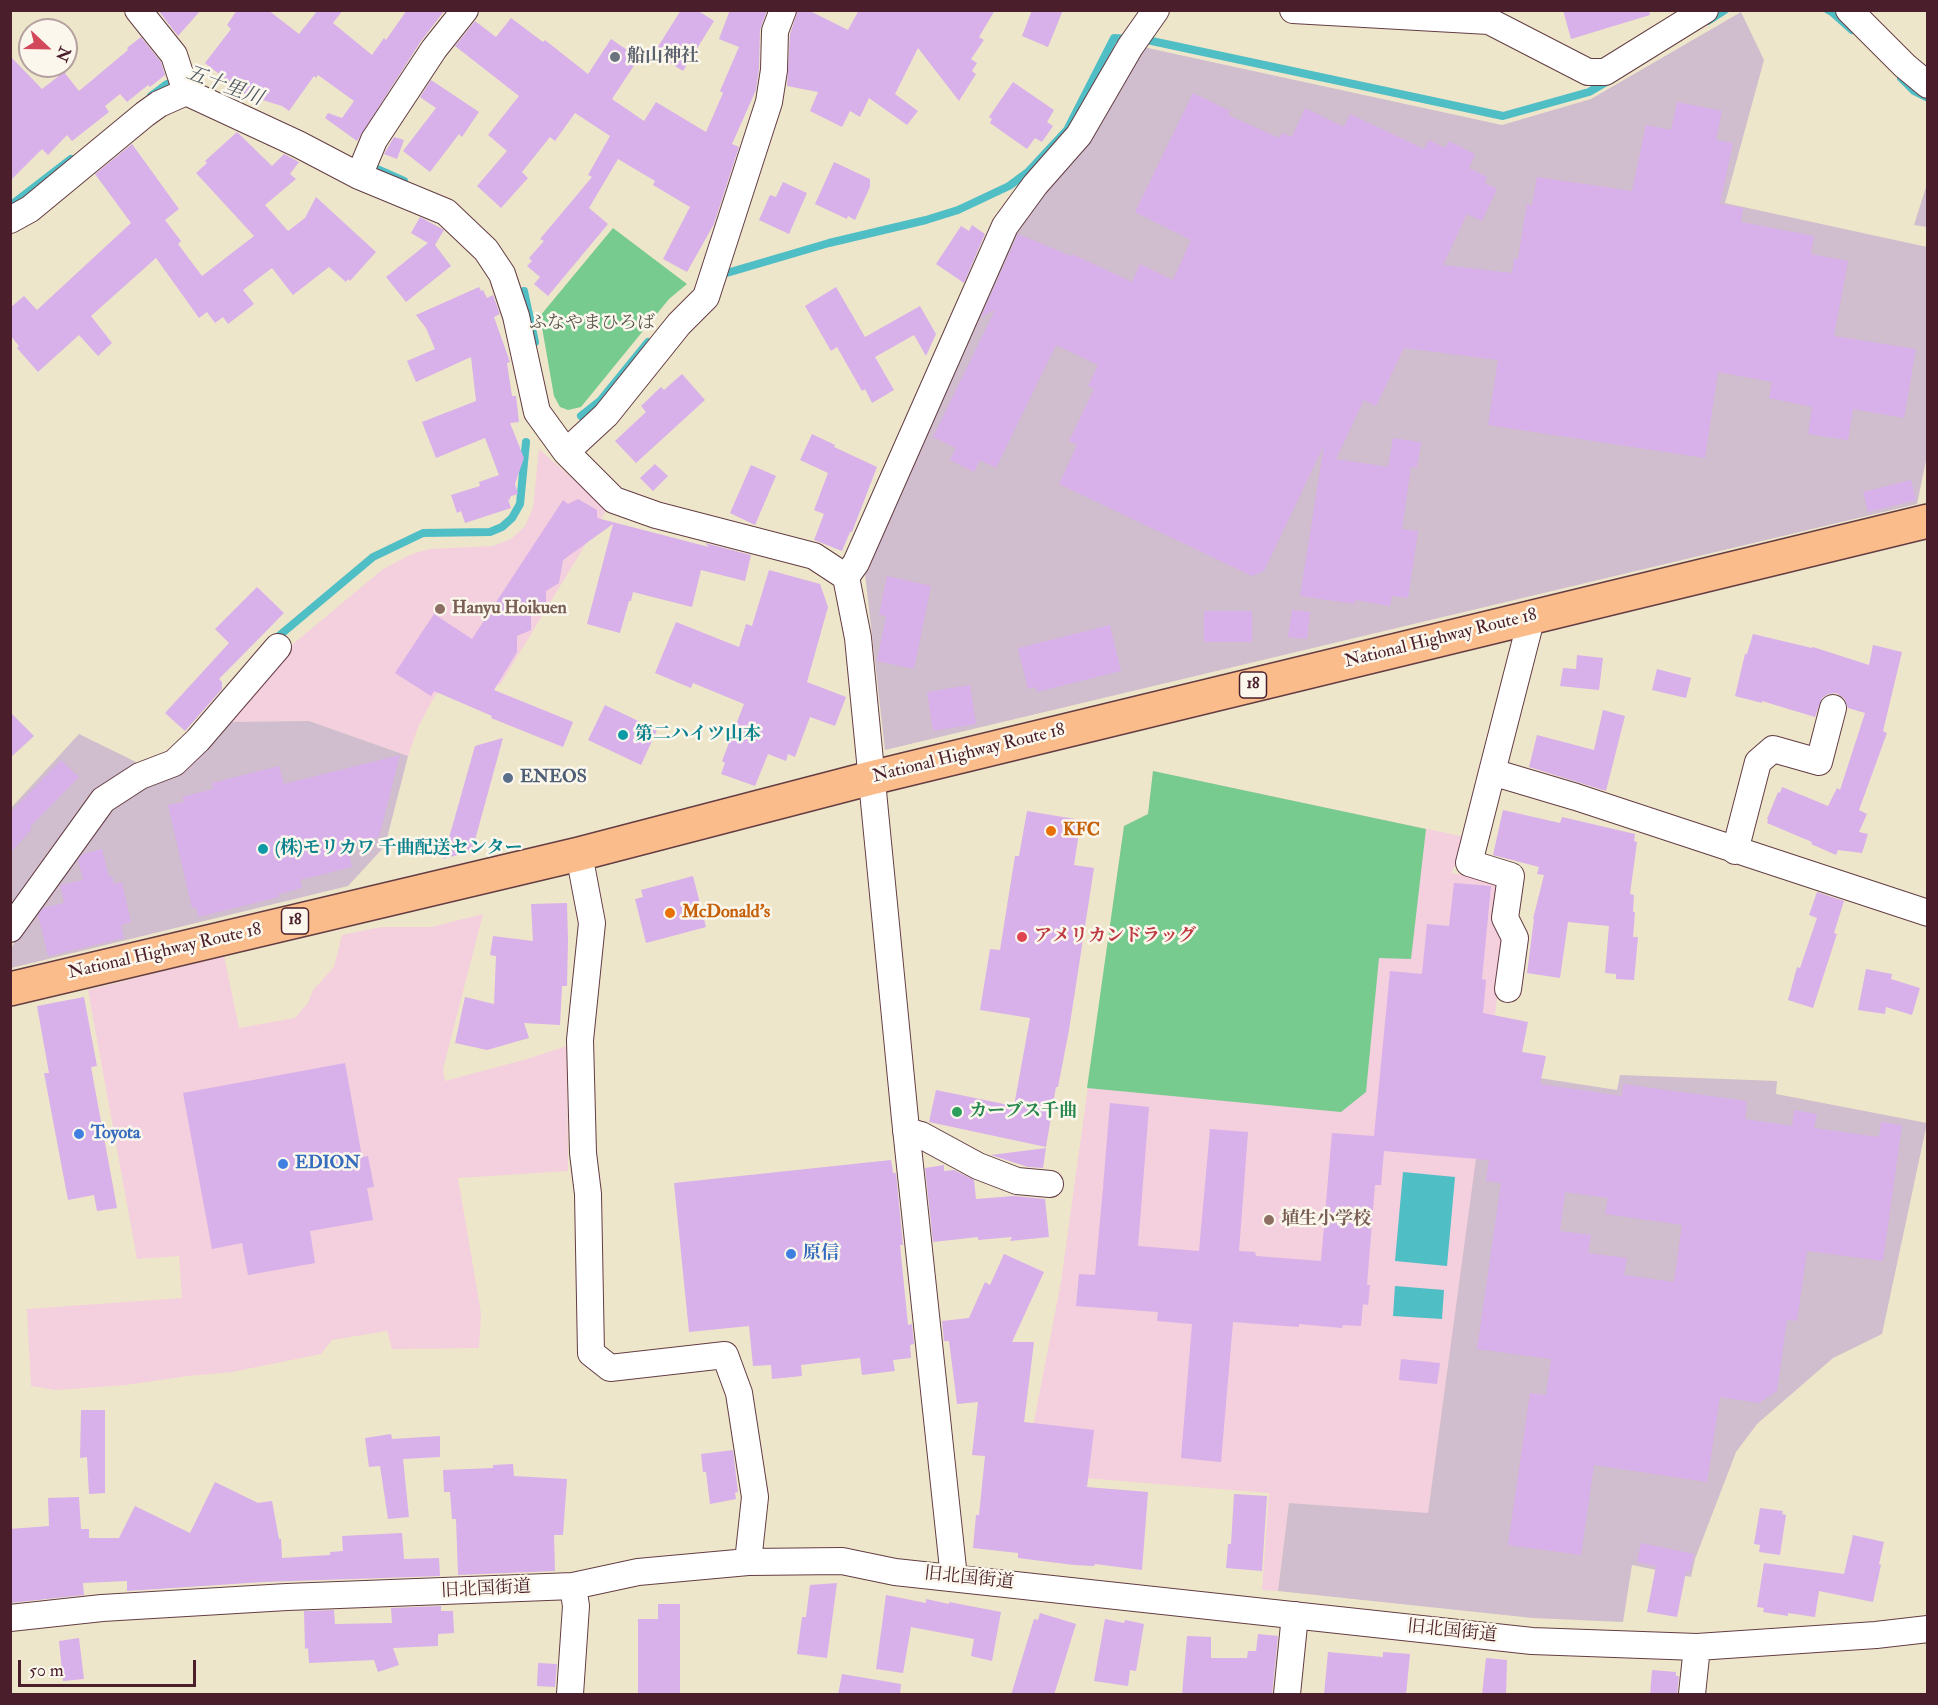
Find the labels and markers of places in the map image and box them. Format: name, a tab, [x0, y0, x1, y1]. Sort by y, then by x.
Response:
place label: 船山神社	[627, 46, 699, 68]
marker: 船山神社	[608, 50, 622, 64]
place label: Hanyu Hoikuen	[452, 598, 567, 620]
marker: Hanyu Hoikuen	[433, 602, 447, 616]
place label: 第二ハイツ山本	[635, 724, 761, 746]
marker: 第二ハイツ山本	[616, 728, 630, 742]
place label: ENEOS	[520, 767, 587, 789]
marker: ENEOS	[501, 771, 515, 785]
place label: KFC	[1063, 820, 1100, 842]
marker: KFC	[1044, 824, 1058, 838]
place label: (株)モリカワ 千曲配送センター	[275, 838, 523, 860]
marker: (株)モリカワ 千曲配送センター	[256, 842, 270, 856]
place label: McDonald's	[682, 902, 770, 924]
marker: McDonald's	[663, 906, 677, 920]
place label: アメリカンドラッグ	[1034, 926, 1196, 948]
marker: アメリカンドラッグ	[1015, 930, 1029, 944]
place label: カーブス千曲	[969, 1101, 1077, 1123]
marker: カーブス千曲	[950, 1105, 964, 1119]
place label: Toyota	[91, 1123, 140, 1145]
marker: Toyota	[72, 1127, 86, 1141]
place label: EDION	[295, 1153, 360, 1175]
marker: EDION	[276, 1157, 290, 1171]
place label: 埴生小学校	[1281, 1209, 1371, 1231]
marker: 埴生小学校	[1262, 1213, 1276, 1227]
place label: 原信	[803, 1243, 839, 1265]
marker: 原信	[784, 1247, 798, 1261]

